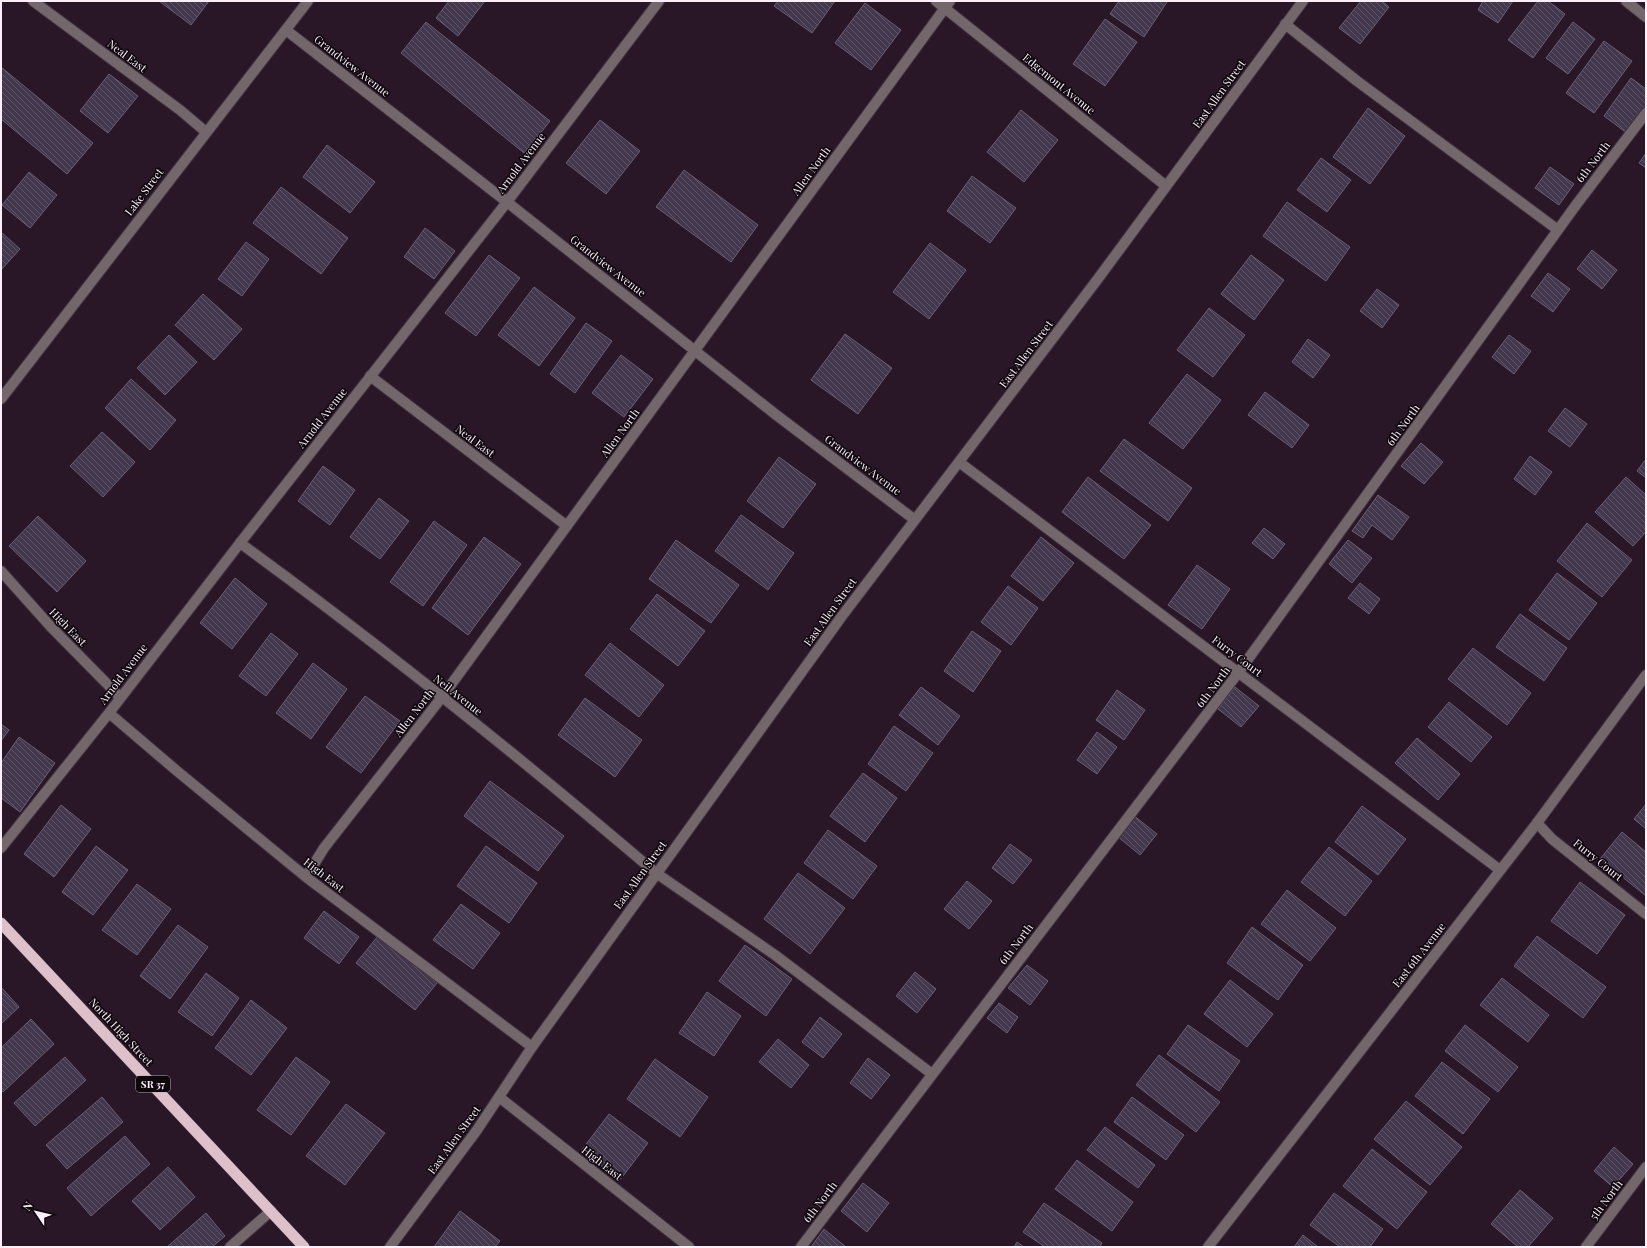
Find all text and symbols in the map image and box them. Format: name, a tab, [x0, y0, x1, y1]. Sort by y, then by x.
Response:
street label: Grandview Avenue	[311, 31, 394, 100]
street label: Neal East	[105, 36, 150, 75]
street label: Edgemont Avenue	[1020, 50, 1099, 118]
street label: East Allen Street	[1189, 57, 1248, 131]
street label: Arnold Avenue	[492, 129, 549, 197]
street label: 6th North	[1572, 138, 1613, 185]
street label: Allen North	[787, 143, 834, 199]
street label: Lake Street	[121, 165, 166, 218]
street label: Grandview Avenue	[567, 231, 650, 300]
street label: East Allen Street	[995, 317, 1056, 390]
street label: Arnold Avenue	[293, 384, 350, 452]
street label: 6th North	[1383, 401, 1423, 448]
street label: Allen North	[596, 405, 643, 461]
street label: Neal East	[453, 421, 498, 460]
street label: Grandview Avenue	[822, 431, 905, 499]
street label: East Allen Street	[800, 575, 859, 649]
street label: High East	[46, 604, 90, 649]
street label: Furry Court	[1209, 632, 1266, 679]
street label: Arnold Avenue	[94, 640, 151, 708]
street label: 6th North	[1192, 663, 1233, 710]
street label: Neil Avenue	[431, 671, 486, 719]
street label: Allen North	[390, 685, 437, 740]
street label: Furry Court	[1571, 835, 1626, 884]
street label: East Allen Street	[610, 838, 669, 912]
street label: High East	[301, 854, 348, 895]
street label: East 6th Avenue	[1389, 919, 1449, 990]
street label: 6th North	[995, 920, 1036, 967]
street label: North High Street	[86, 994, 157, 1069]
road number: SR 37	[136, 1076, 170, 1092]
street label: East Allen Street	[424, 1103, 483, 1177]
street label: High East	[579, 1142, 626, 1183]
street label: 5th North	[1586, 1176, 1626, 1223]
street label: 6th North	[799, 1178, 840, 1225]
north arrow	[16, 1192, 56, 1232]
text: N	[19, 1198, 36, 1214]

